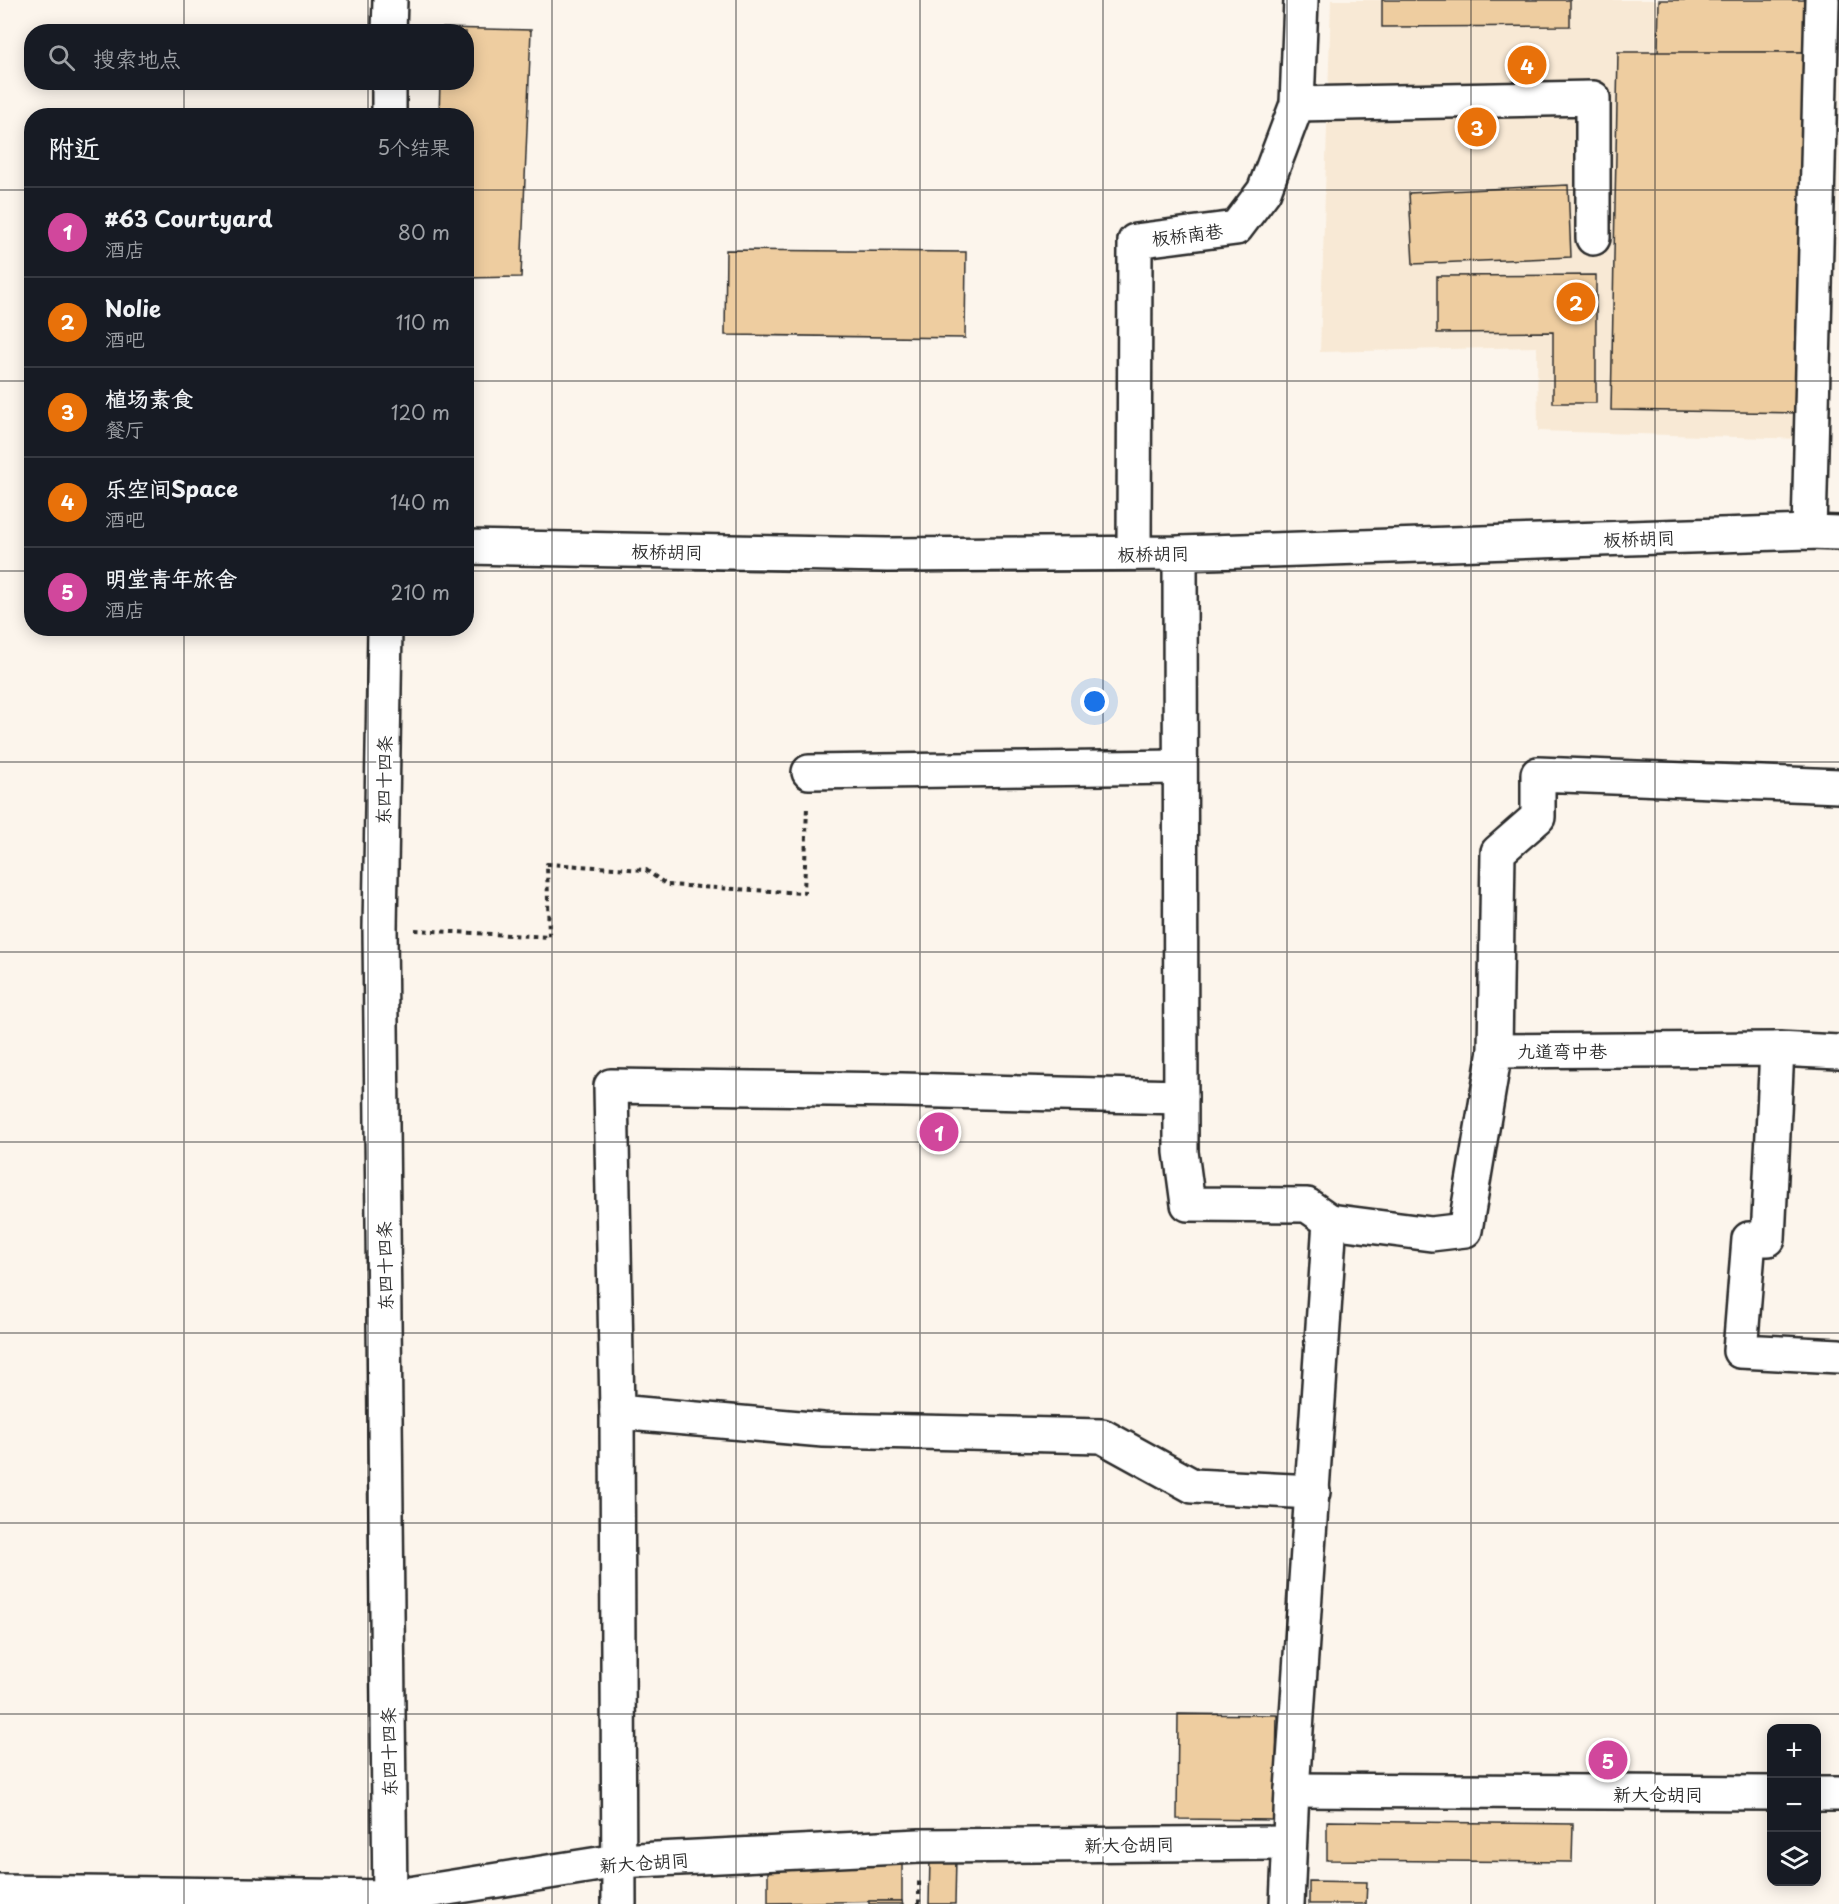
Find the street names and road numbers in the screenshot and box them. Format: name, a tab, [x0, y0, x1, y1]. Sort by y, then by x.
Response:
street label: 板桥南巷	[1150, 216, 1224, 252]
street label: 板桥胡同	[1603, 523, 1675, 553]
street label: 板桥胡同	[631, 537, 703, 565]
street label: 板桥胡同	[1117, 539, 1189, 567]
street label: 东四十四条	[369, 735, 397, 825]
street label: 九道弯中巷	[1517, 1037, 1607, 1064]
street label: 东四十四条	[370, 1221, 398, 1311]
street label: 东四十四条	[374, 1707, 402, 1797]
street label: 新大仓胡同	[1613, 1780, 1703, 1807]
street label: 新大仓胡同	[1084, 1830, 1174, 1858]
street label: 新大仓胡同	[598, 1845, 690, 1879]

